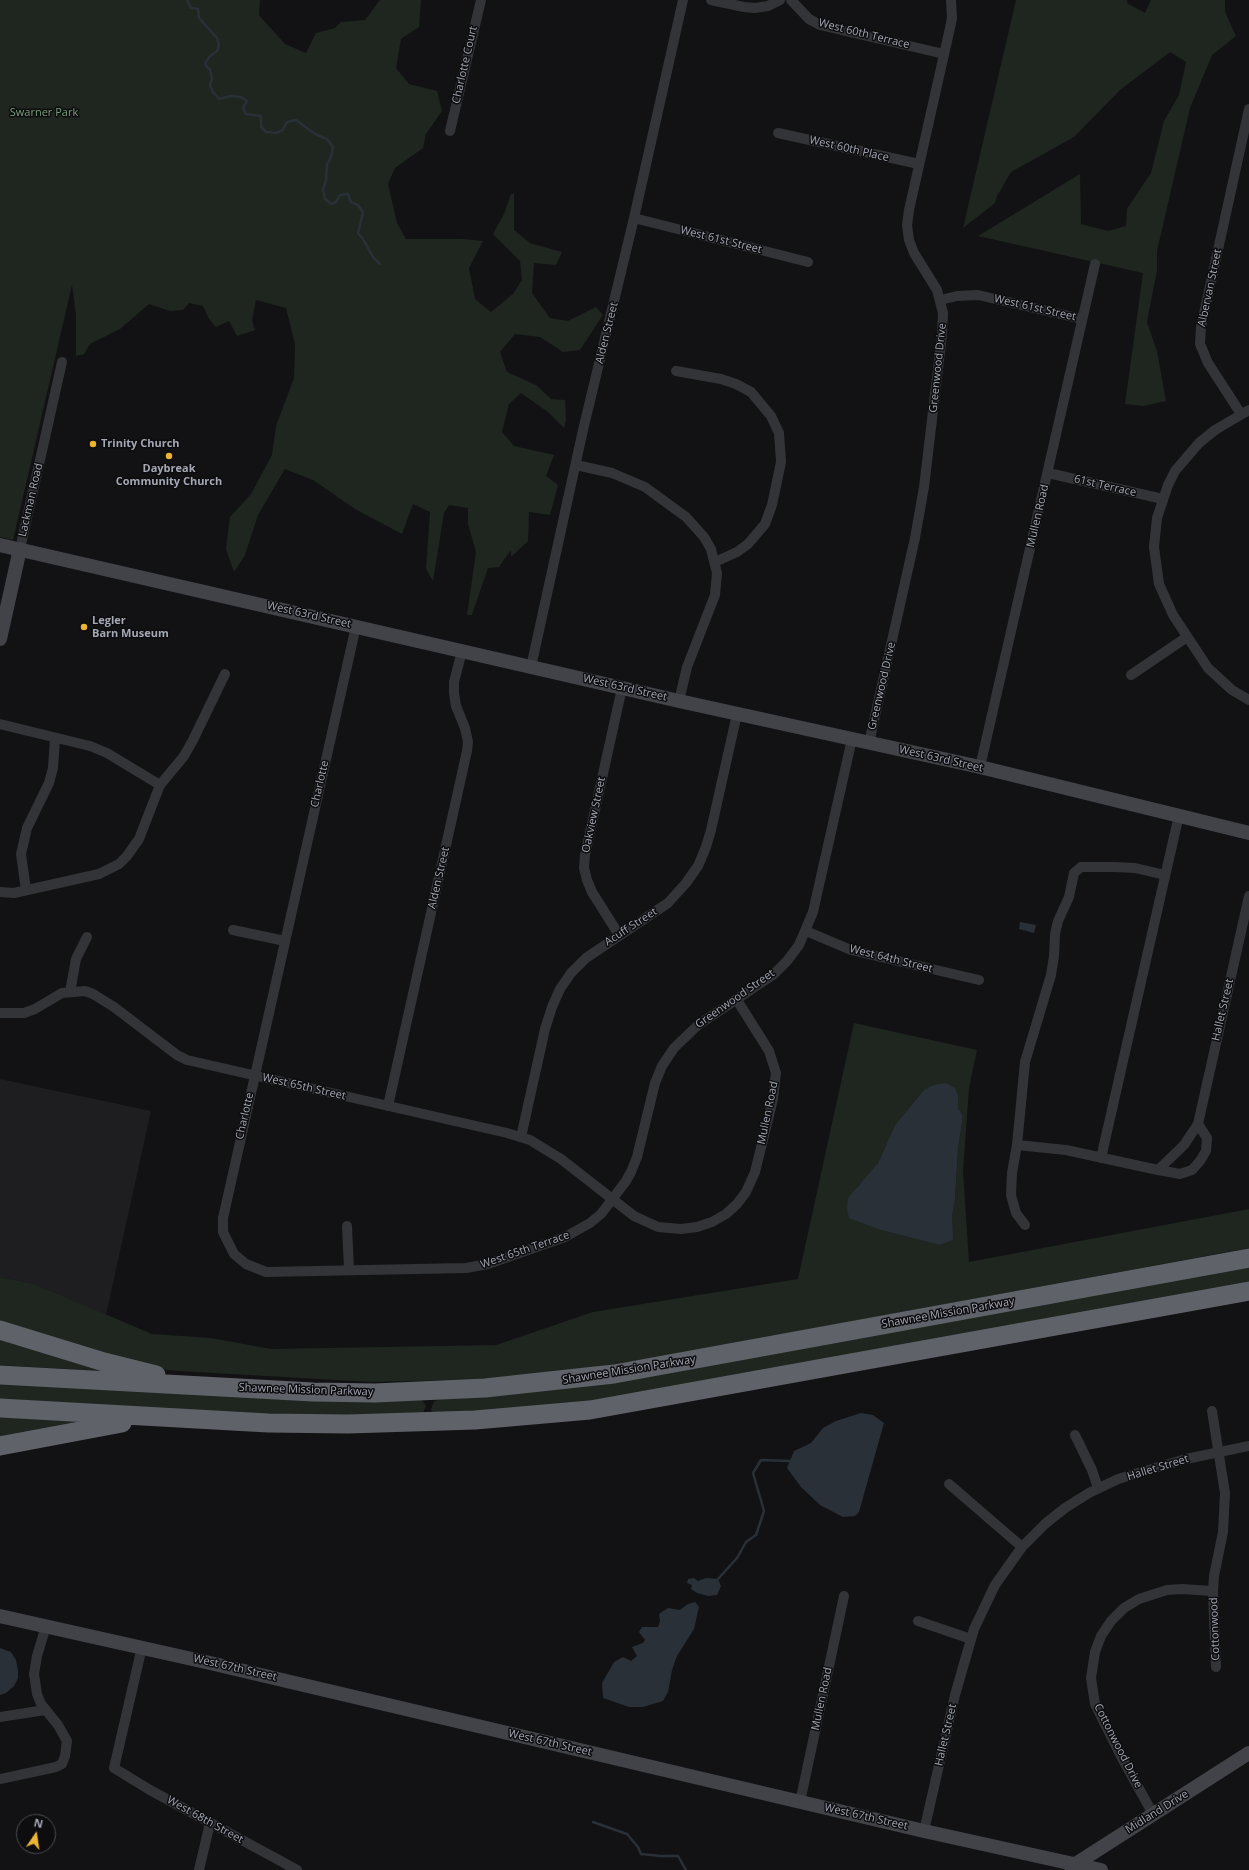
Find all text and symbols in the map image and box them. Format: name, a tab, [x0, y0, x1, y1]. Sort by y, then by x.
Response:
street label: West 60th Terrace	[817, 16, 911, 52]
street label: Charlotte Court	[450, 25, 480, 105]
park label: Swarner Park	[10, 106, 78, 120]
street label: West 60th Place	[808, 133, 890, 165]
street label: West 61st Street	[679, 223, 763, 257]
street label: Albervan Street	[1195, 248, 1225, 328]
street label: West 61st Street	[993, 292, 1077, 324]
street label: Alden Street	[593, 301, 621, 365]
street label: Greenwood Drive	[927, 323, 949, 413]
place label: Trinity Church	[101, 437, 180, 451]
marker: Trinity Church	[88, 439, 98, 449]
marker: Daybreak Community Church	[164, 451, 174, 461]
street label: Lackman Road	[16, 462, 46, 538]
place label: Daybreak Community Church	[116, 462, 222, 488]
street label: 61st Terrace	[1073, 472, 1137, 500]
street label: Mullen Road	[1024, 483, 1052, 549]
street label: West 63rd Street	[266, 599, 352, 631]
place label: Legler Barn Museum	[92, 614, 169, 640]
marker: Legler Barn Museum	[79, 622, 89, 632]
street label: Greenwood Drive	[865, 641, 899, 731]
street label: West 63rd Street	[582, 672, 668, 704]
street label: West 63rd Street	[898, 743, 984, 775]
street label: Charlotte	[308, 759, 332, 809]
street label: Oakview Street	[580, 776, 608, 854]
street label: Alden Street	[425, 846, 453, 910]
street label: Acuff Street	[602, 905, 660, 949]
street label: West 64th Street	[848, 942, 934, 976]
street label: Greenwood Street	[693, 967, 777, 1031]
street label: Hallet Street	[1209, 978, 1237, 1042]
street label: West 65th Street	[261, 1071, 347, 1103]
street label: Mullen Road	[755, 1080, 781, 1146]
street label: Charlotte	[233, 1091, 257, 1141]
street label: West 65th Terrace	[479, 1229, 571, 1271]
street label: Shawnee Mission Parkway	[881, 1295, 1015, 1331]
street label: Shawnee Mission Parkway	[561, 1353, 697, 1387]
street label: Shawnee Mission Parkway	[238, 1381, 374, 1399]
street label: Hallet Street	[1126, 1452, 1190, 1484]
street label: Cottonwood	[1207, 1597, 1223, 1661]
street label: West 67th Street	[192, 1652, 278, 1684]
street label: Mullen Road	[809, 1666, 835, 1732]
street label: Cottonwood Drive	[1091, 1702, 1145, 1790]
street label: Hallet Street	[932, 1703, 960, 1767]
street label: West 67th Street	[507, 1727, 593, 1759]
street label: Midland Drive	[1123, 1787, 1191, 1837]
street label: West 68th Street	[165, 1794, 245, 1846]
street label: West 67th Street	[823, 1801, 909, 1833]
north arrow	[16, 1814, 56, 1854]
text: N	[33, 1814, 45, 1831]

